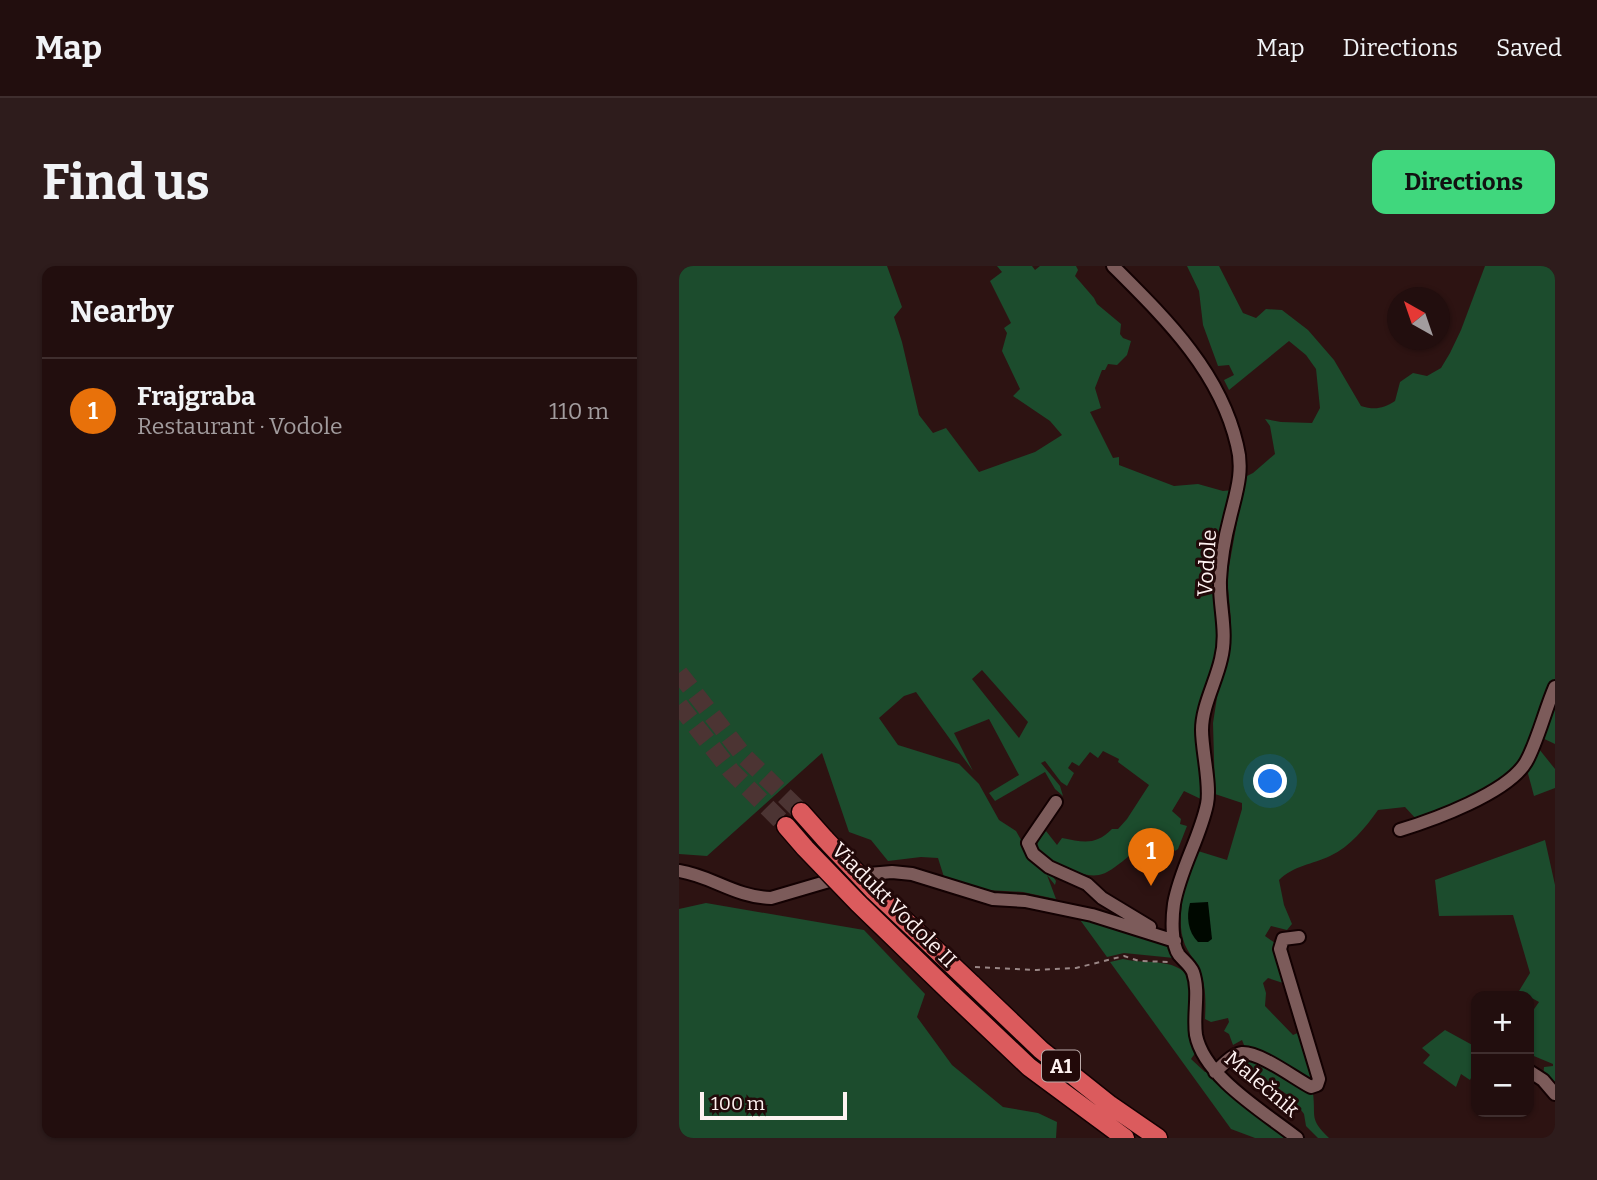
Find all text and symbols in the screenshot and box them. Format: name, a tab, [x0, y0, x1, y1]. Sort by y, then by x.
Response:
text: Map	[35, 28, 102, 68]
text: Map	[1256, 34, 1305, 62]
text: Directions	[1343, 34, 1458, 62]
text: Saved	[1496, 34, 1562, 62]
button: Directions	[1372, 150, 1555, 214]
text: Find us	[42, 153, 210, 212]
north arrow	[1387, 287, 1450, 350]
text: Nearby	[70, 294, 174, 330]
text: Frajgraba	[137, 381, 256, 412]
text: 1	[88, 397, 98, 425]
text: 110 m	[549, 397, 609, 425]
text: Restaurant · Vodole	[137, 412, 343, 440]
street label: Vodole	[1192, 529, 1222, 597]
your location	[1253, 764, 1287, 798]
pin: 1	[1128, 828, 1174, 886]
street label: Viadukt Vodole II	[826, 837, 962, 973]
map controls	[1471, 991, 1534, 1117]
button: +	[1471, 991, 1534, 1054]
street label: Malečnik	[1219, 1045, 1305, 1123]
road number: A1	[1042, 1051, 1080, 1082]
button: −	[1471, 1054, 1534, 1117]
scale bar	[700, 1089, 847, 1121]
text: 100 m	[711, 1092, 765, 1115]

